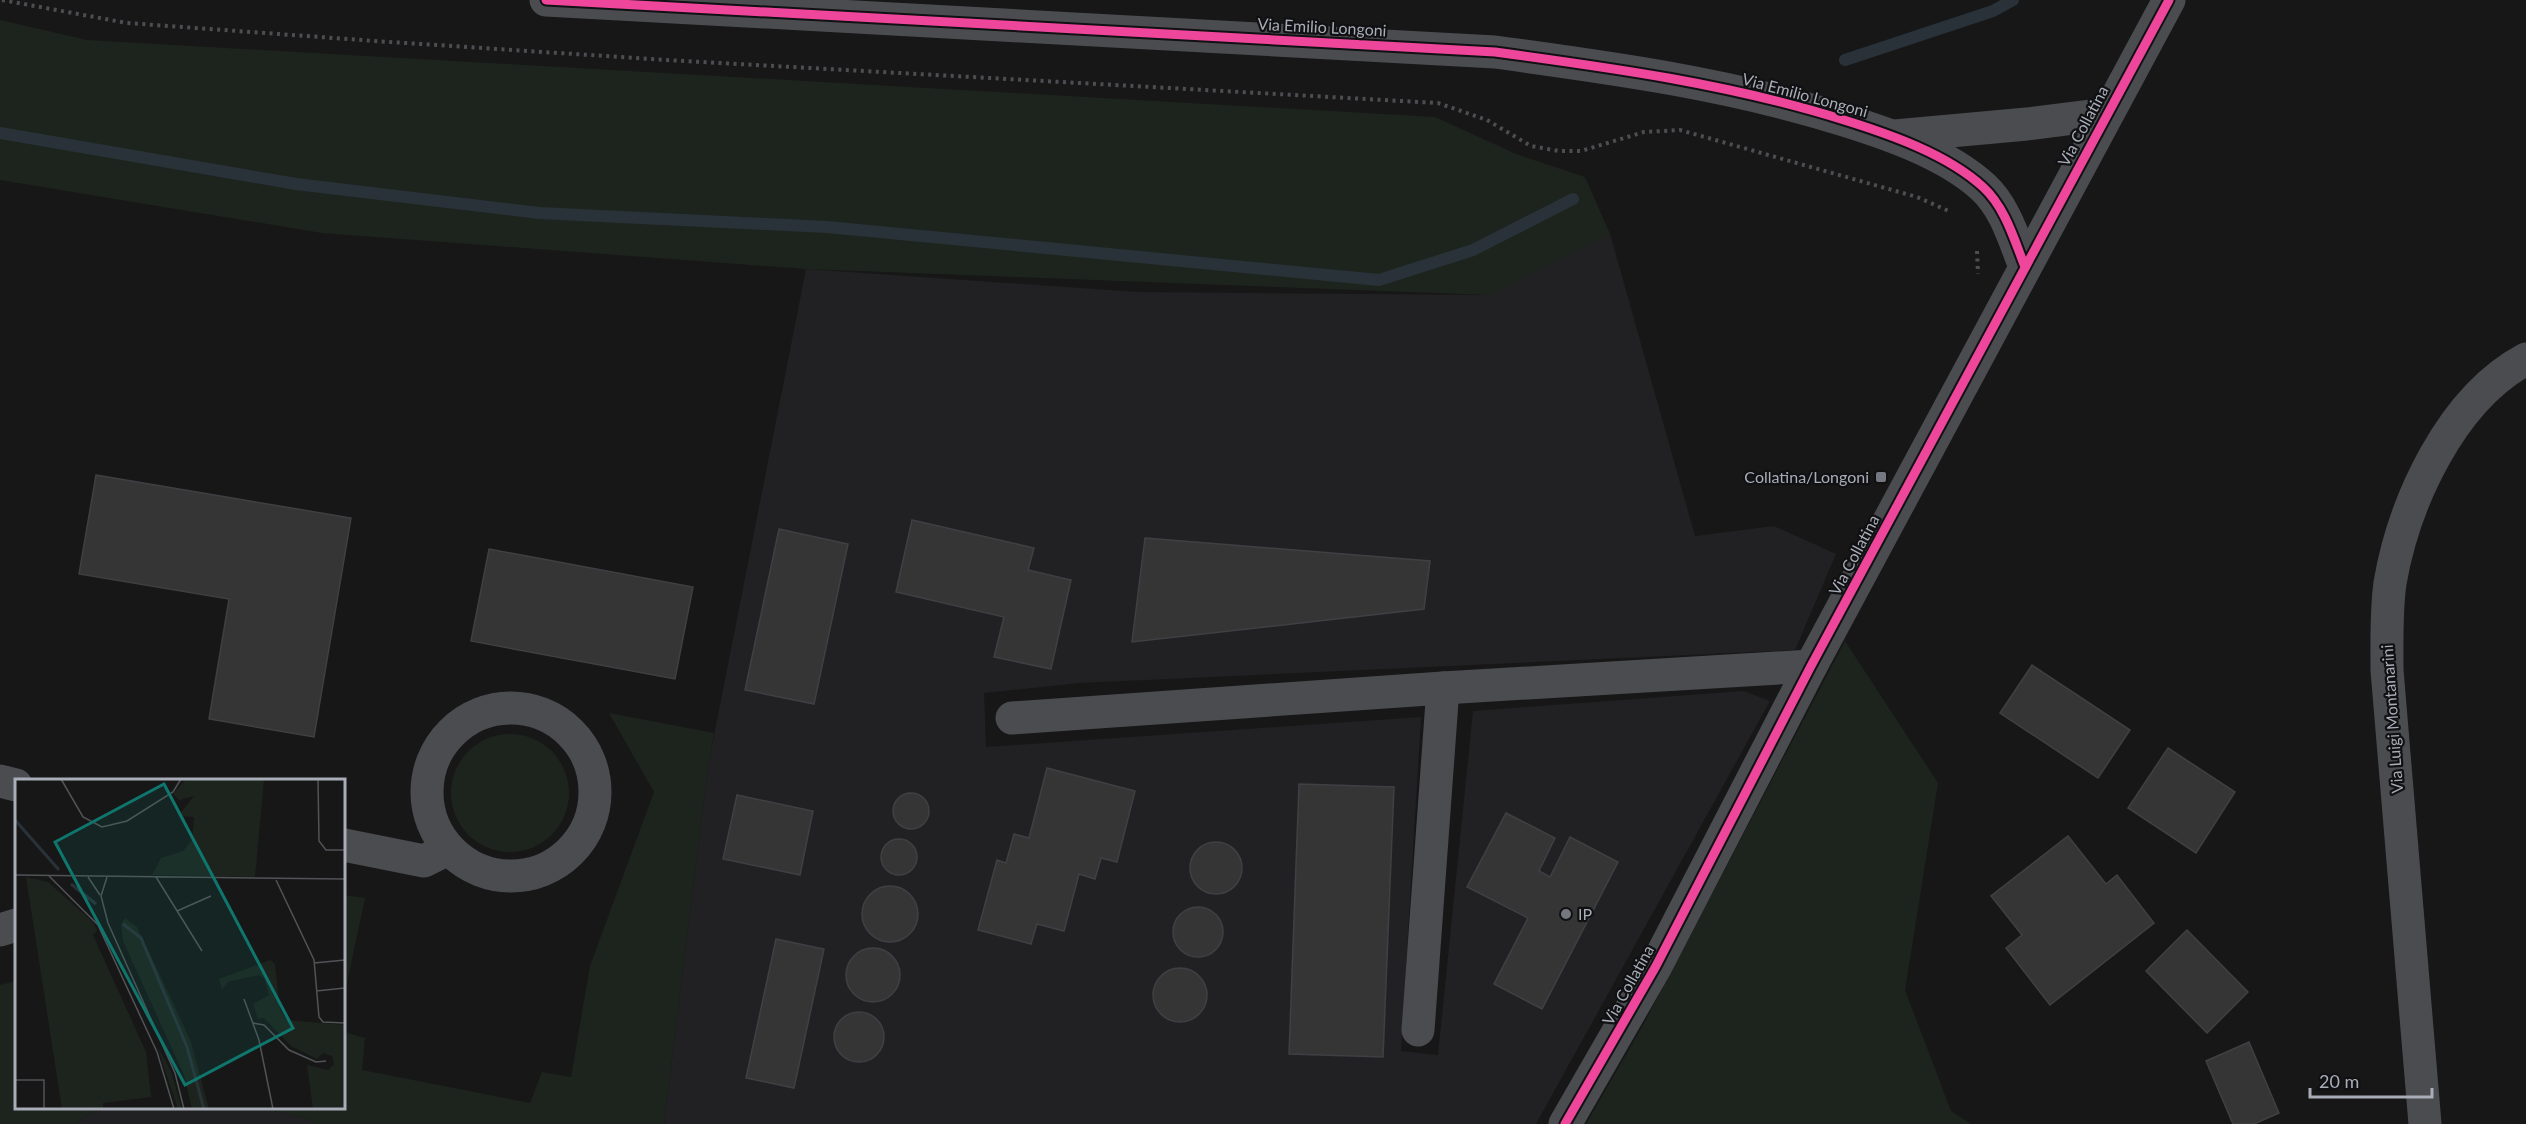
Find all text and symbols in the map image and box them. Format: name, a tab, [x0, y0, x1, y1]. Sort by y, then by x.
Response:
street label: Via Emilio Longoni	[1257, 14, 1387, 39]
street label: Via Emilio Longoni	[1740, 69, 1870, 120]
street label: Via Collatina	[2053, 82, 2112, 169]
place label: Collatina/Longoni	[1744, 467, 1869, 486]
marker: Collatina/Longoni	[1874, 470, 1888, 484]
street label: Via Collatina	[1824, 511, 1883, 598]
street label: Via Luigi Montanarini	[2377, 644, 2406, 794]
inset map	[15, 779, 345, 1109]
place label: IP	[1578, 904, 1592, 923]
marker: IP	[1559, 907, 1573, 921]
street label: Via Collatina	[1598, 941, 1657, 1028]
scale bar	[2310, 1061, 2432, 1099]
text: 20 m	[2319, 1070, 2359, 1092]

